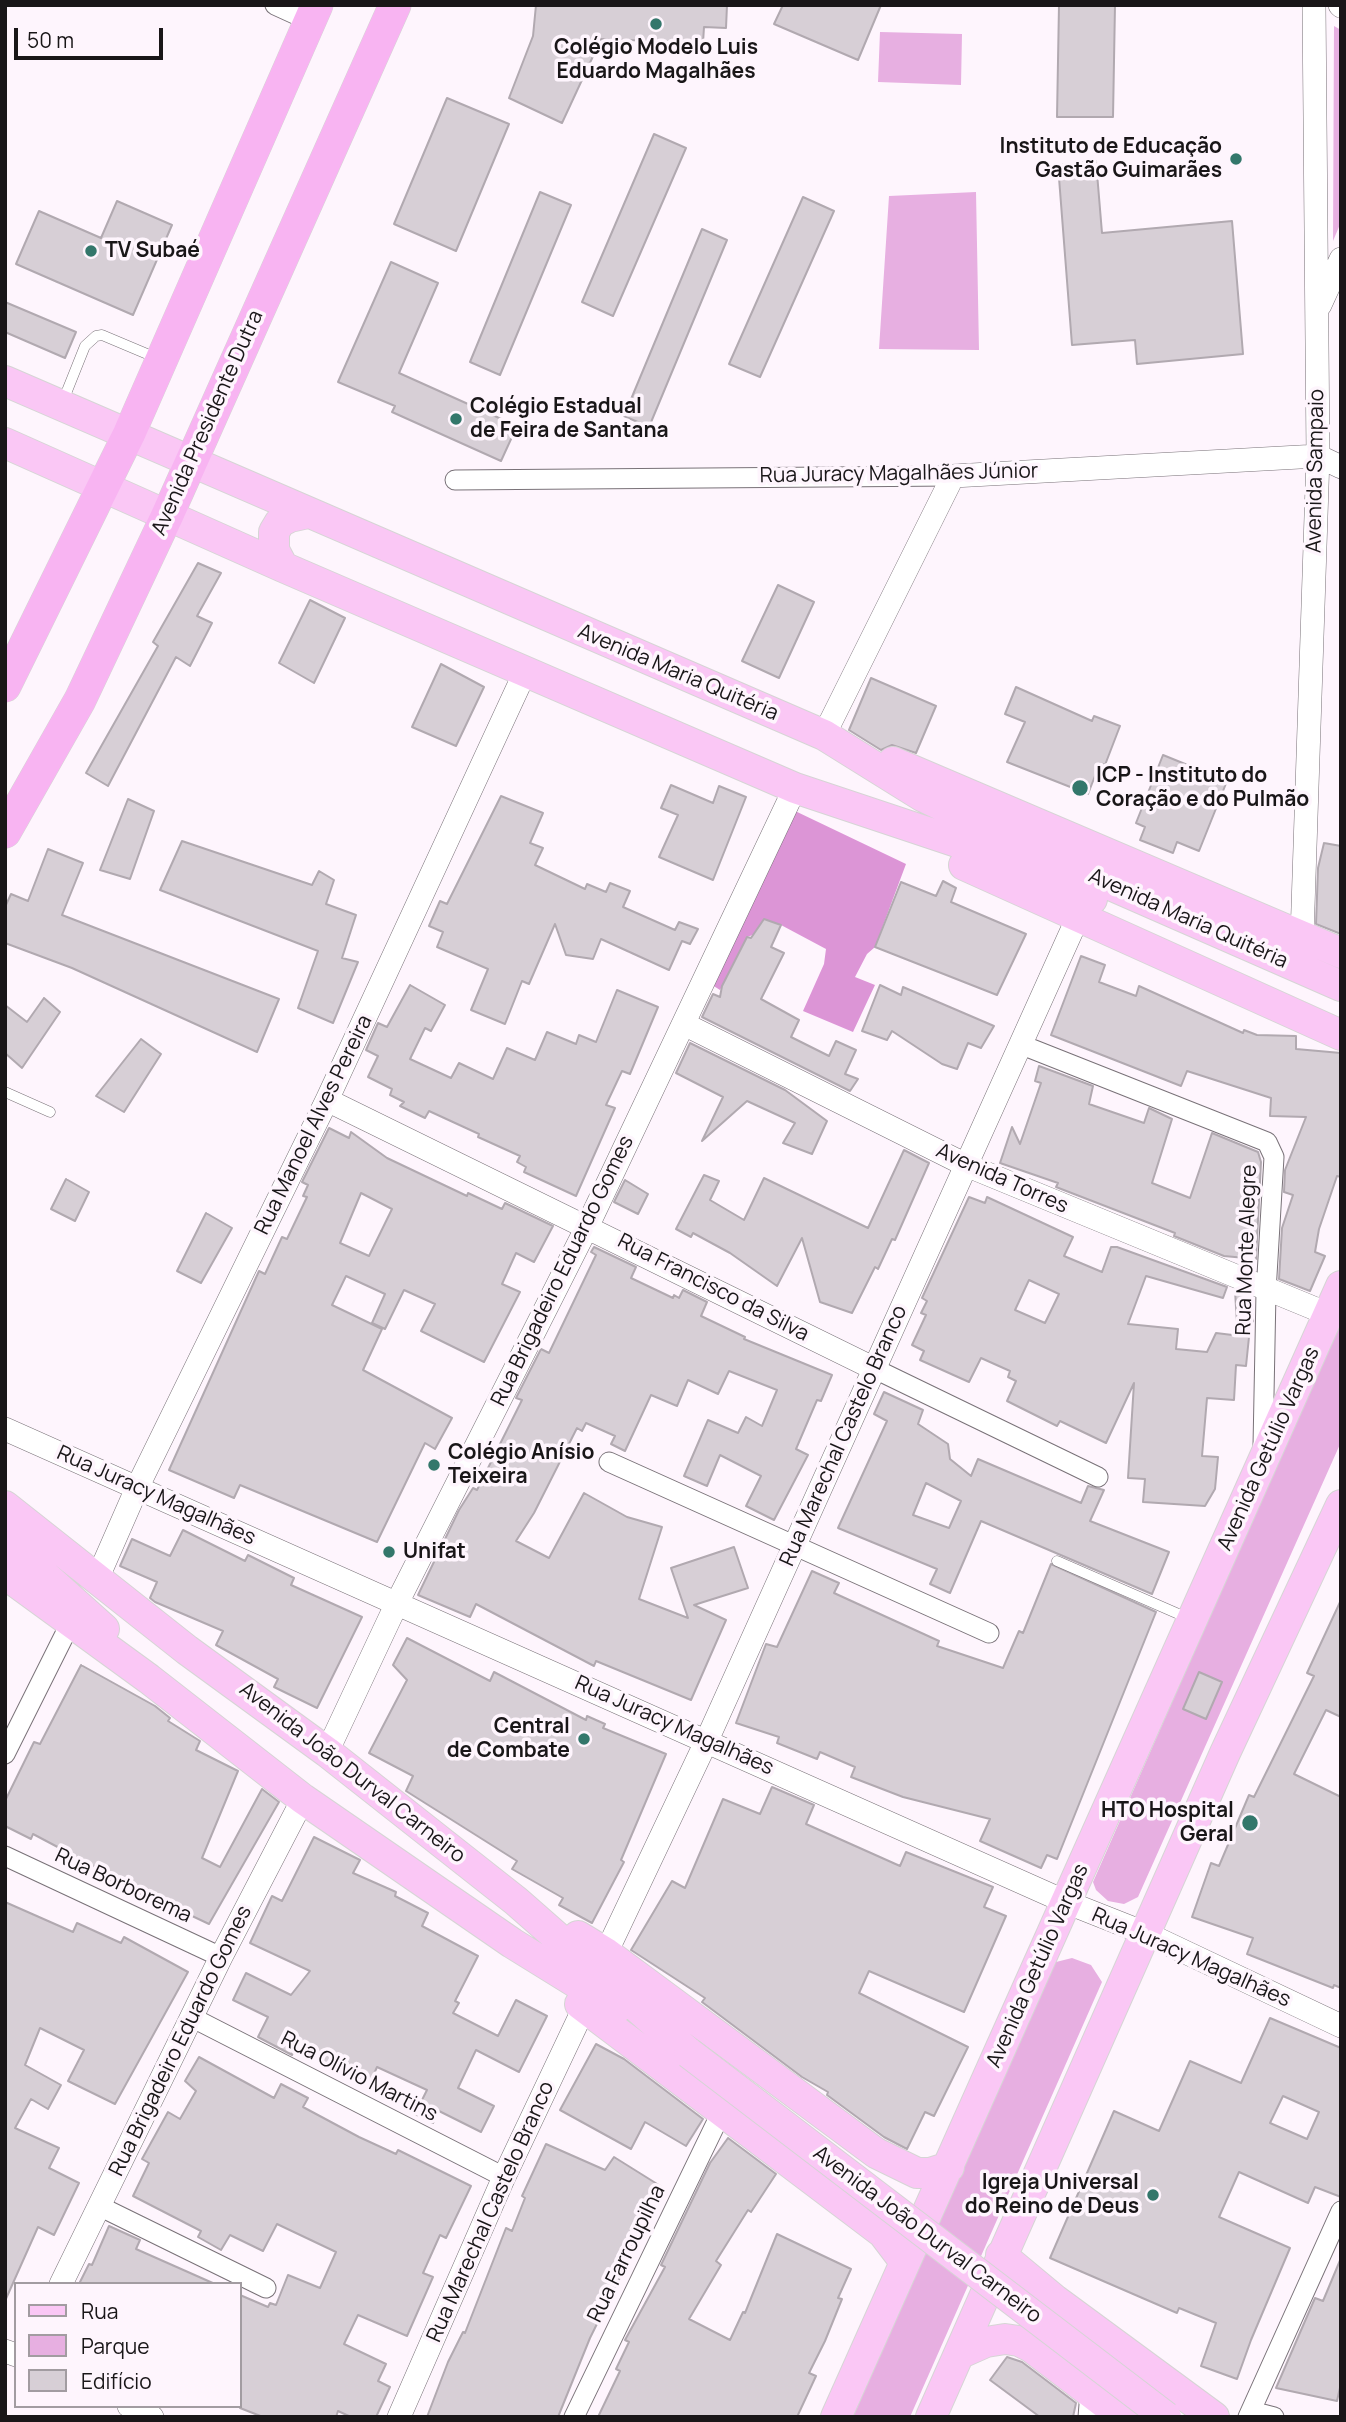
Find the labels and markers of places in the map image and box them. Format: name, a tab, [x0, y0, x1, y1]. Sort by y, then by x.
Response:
marker: Colégio Modelo Luis Eduardo Magalhães	[648, 16, 664, 32]
place label: Colégio Modelo Luis Eduardo Magalhães	[554, 35, 758, 85]
place label: Instituto de Educação Gastão Guimarães	[1000, 134, 1222, 184]
marker: Instituto de Educação Gastão Guimarães	[1228, 151, 1244, 167]
place label: TV Subaé	[105, 238, 200, 264]
marker: TV Subaé	[83, 243, 99, 259]
place label: Colégio Estadual de Feira de Santana	[470, 394, 669, 444]
marker: Colégio Estadual de Feira de Santana	[448, 411, 464, 427]
place label: ICP - Instituto do Coração e do Pulmão	[1096, 763, 1309, 813]
marker: ICP - Instituto do Coração e do Pulmão	[1070, 778, 1090, 798]
place label: Colégio Anísio Teixeira	[448, 1440, 594, 1490]
marker: Colégio Anísio Teixeira	[426, 1457, 442, 1473]
place label: Unifat	[403, 1539, 466, 1565]
marker: Unifat	[381, 1544, 397, 1560]
place label: Central de Combate	[447, 1714, 570, 1764]
marker: Central de Combate	[576, 1731, 592, 1747]
place label: HTO Hospital Geral	[1101, 1798, 1234, 1848]
marker: HTO Hospital Geral	[1240, 1813, 1260, 1833]
place label: Igreja Universal do Reino de Deus	[965, 2170, 1139, 2220]
marker: Igreja Universal do Reino de Deus	[1145, 2187, 1161, 2203]

